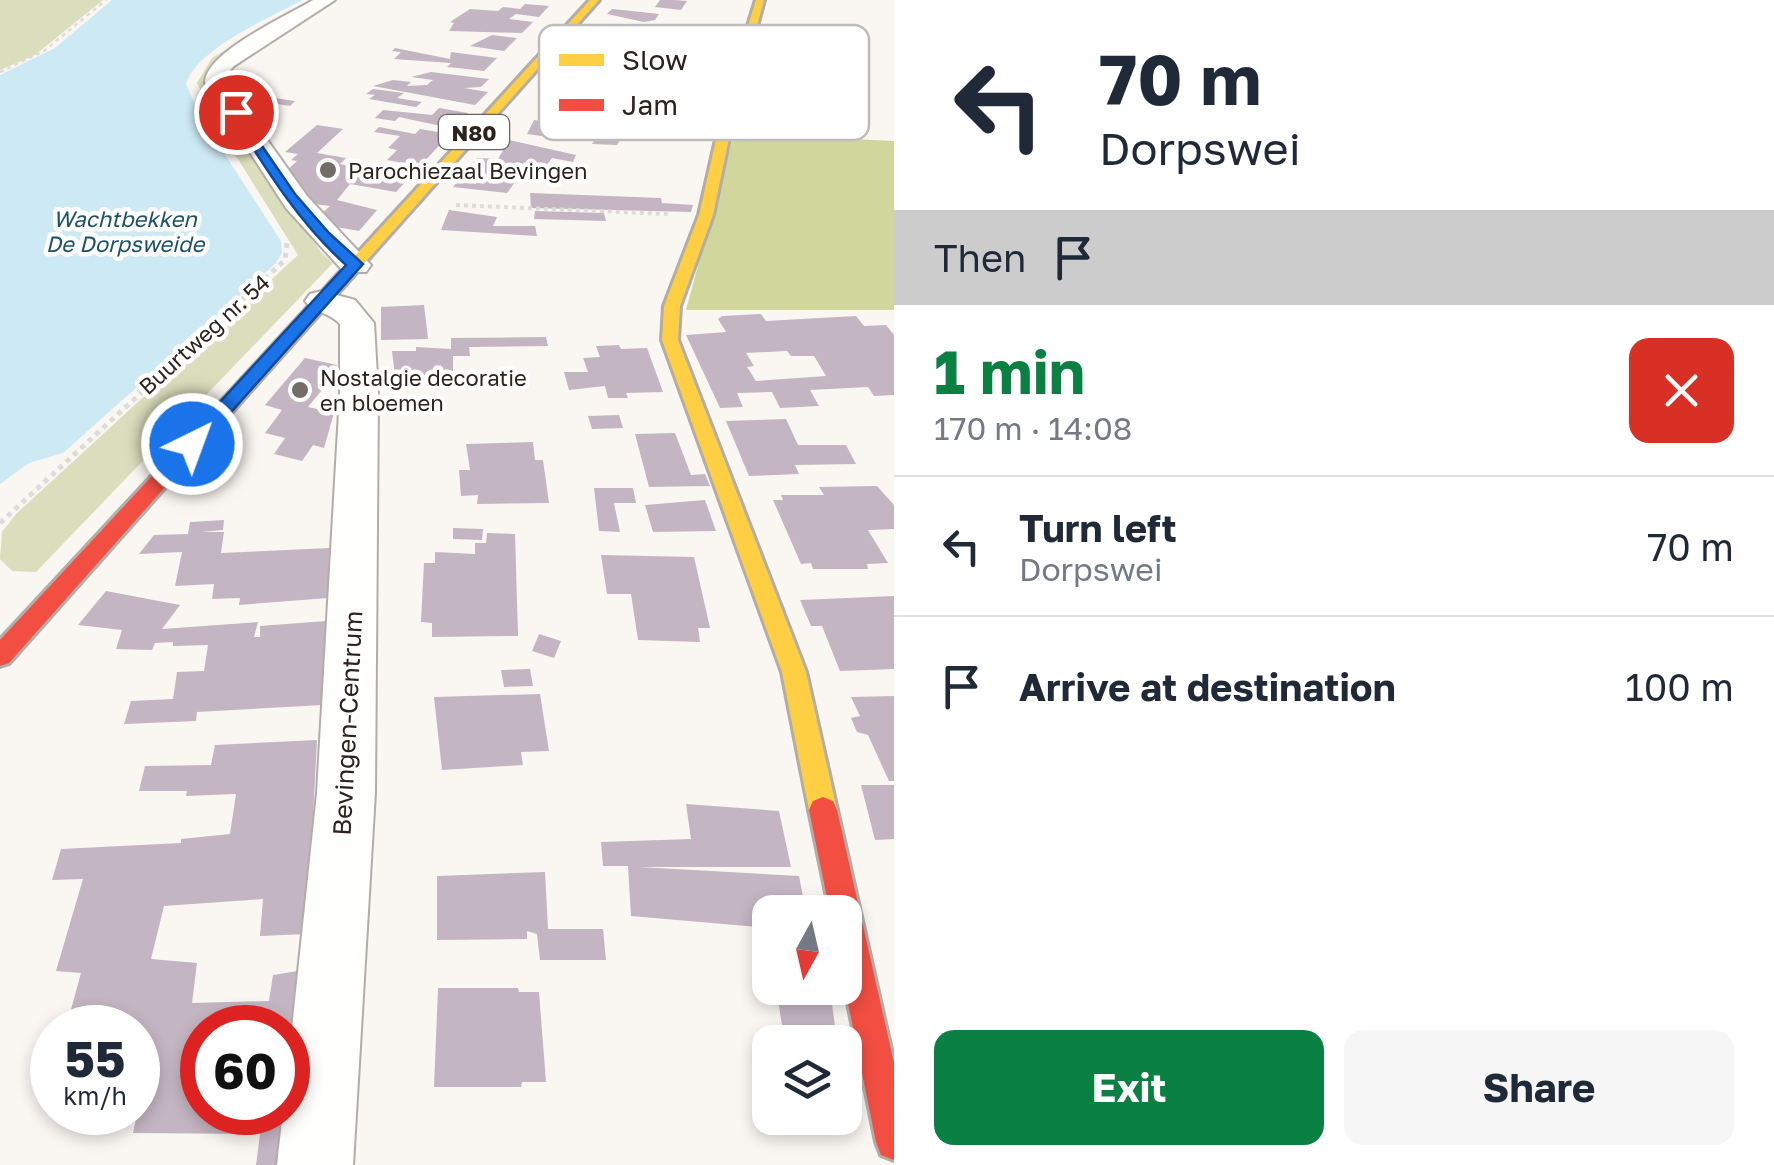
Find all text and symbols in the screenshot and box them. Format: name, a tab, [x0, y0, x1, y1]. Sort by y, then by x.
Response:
legend	[539, 25, 869, 140]
text: 70 m	[1099, 36, 1261, 120]
icon: left	[934, 40, 1064, 170]
text: Slow	[622, 43, 688, 76]
pin	[194, 70, 279, 155]
icon: arrive	[209, 85, 264, 140]
text: Jam	[622, 88, 678, 121]
road number: N80	[439, 115, 509, 149]
text: Dorpswei	[1099, 121, 1301, 175]
place label: Parochiezaal Bevingen	[348, 157, 588, 184]
marker: Parochiezaal Bevingen	[317, 159, 339, 181]
water label: Wachtbekken De Dorpsweide	[46, 205, 207, 257]
icon: arrive	[1046, 230, 1101, 285]
text: Then	[934, 235, 1026, 280]
street label: Buurtweg nr. 54	[133, 268, 275, 400]
text: 1 min	[934, 335, 1085, 407]
button: close	[1629, 338, 1734, 443]
place label: Nostalgie decoratie en bloemen	[320, 364, 527, 416]
marker: Nostalgie decoratie en bloemen	[289, 379, 311, 401]
position arrow	[140, 392, 244, 496]
text: 170 m · 14:08	[934, 409, 1132, 447]
text: Turn left	[1019, 505, 1177, 550]
icon: left	[934, 519, 989, 574]
text: 70 m	[1647, 524, 1734, 569]
text: Dorpswei	[1019, 550, 1162, 588]
street label: Bevingen-Centrum	[326, 610, 368, 836]
icon: arrive	[934, 659, 989, 714]
text: Arrive at destination	[1019, 664, 1396, 709]
text: 100 m	[1625, 664, 1734, 709]
north arrow	[752, 895, 862, 1005]
map controls	[752, 895, 862, 1135]
speed limit sign: 60	[180, 1005, 310, 1135]
button: layers	[752, 1025, 862, 1135]
text: 55	[64, 1028, 125, 1088]
button: Exit	[934, 1030, 1324, 1145]
button: Share	[1344, 1030, 1734, 1145]
text: km/h	[63, 1080, 127, 1111]

